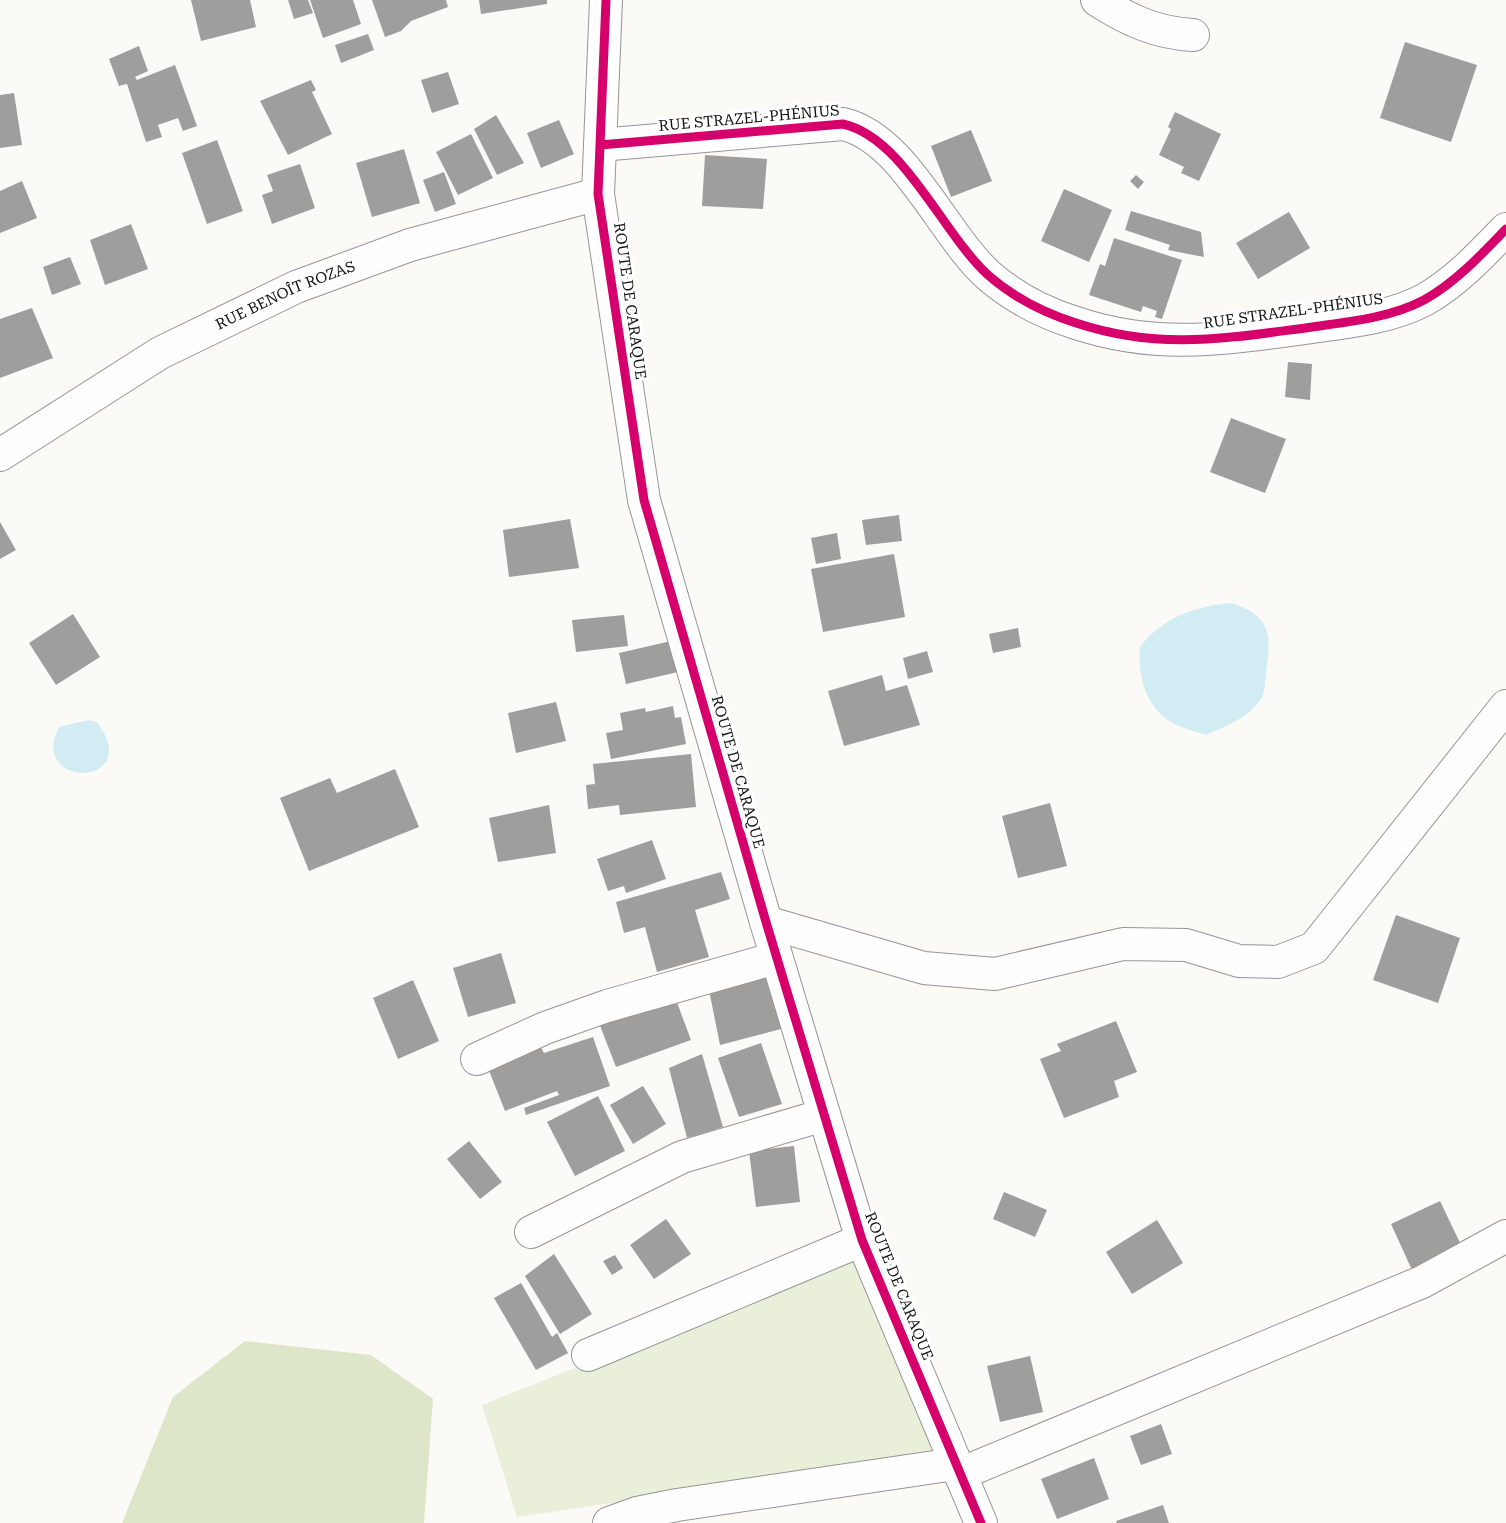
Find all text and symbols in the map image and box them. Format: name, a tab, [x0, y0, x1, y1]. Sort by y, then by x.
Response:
street label: RUE STRAZEL-PHÉNIUS	[658, 101, 840, 135]
street label: ROUTE DE CARAQUE	[610, 221, 650, 381]
street label: RUE BENOÎT ROZAS	[213, 257, 358, 334]
street label: RUE STRAZEL-PHÉNIUS	[1202, 289, 1384, 333]
street label: ROUTE DE CARAQUE	[708, 693, 768, 851]
street label: ROUTE DE CARAQUE	[861, 1209, 937, 1363]

